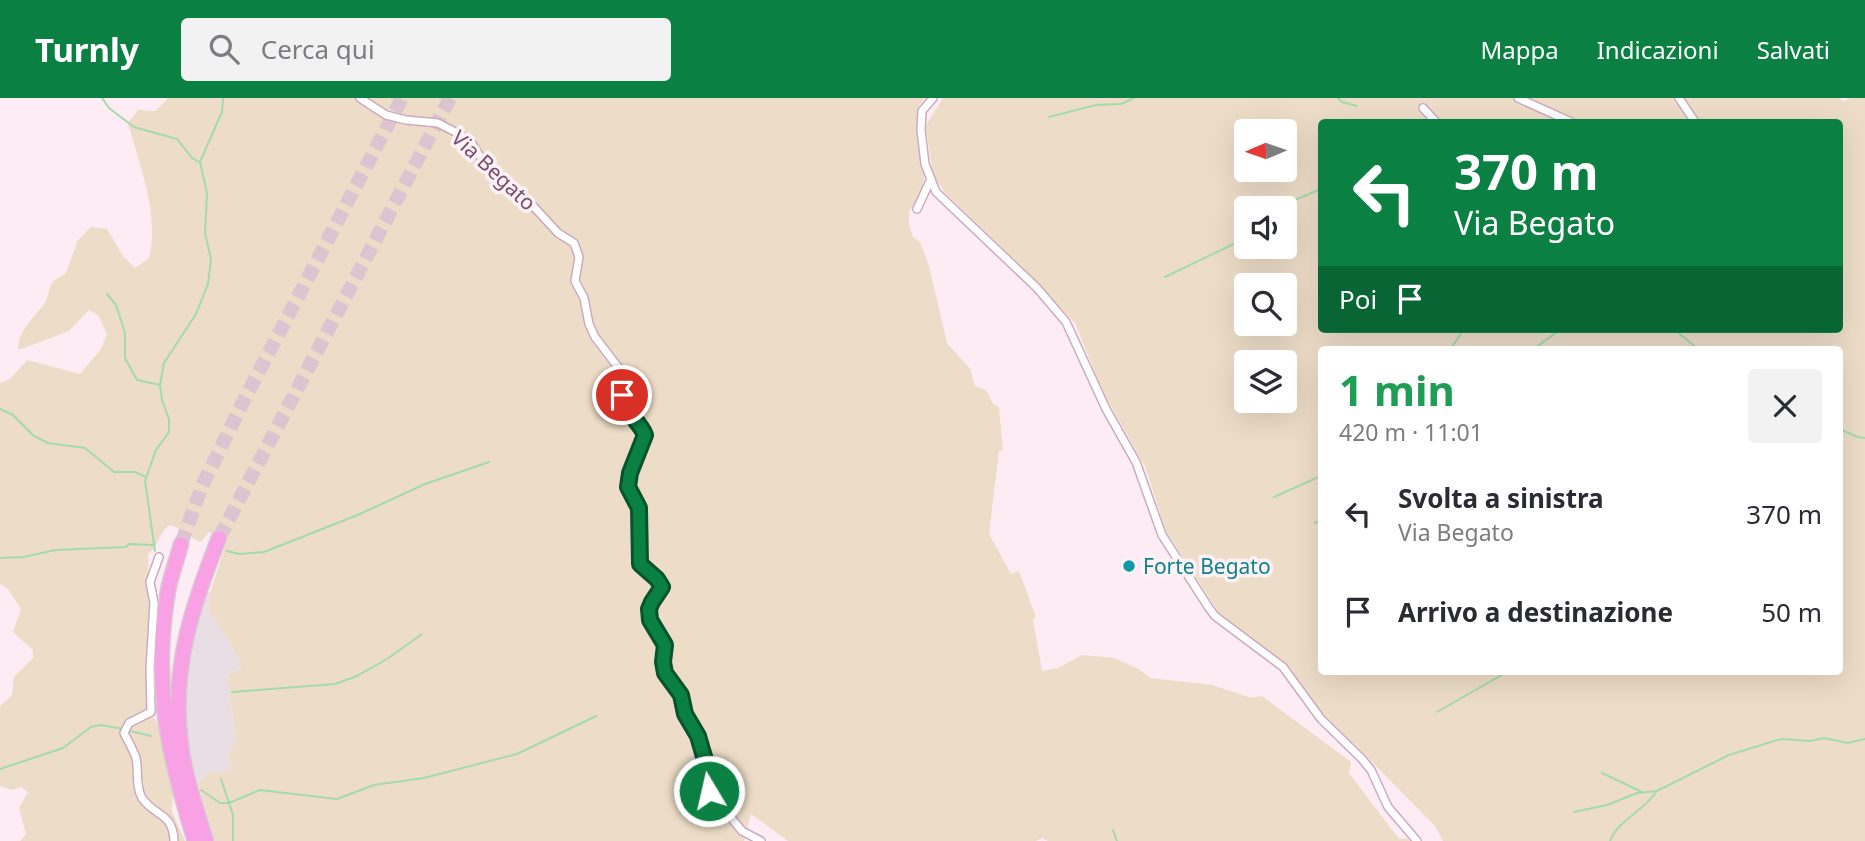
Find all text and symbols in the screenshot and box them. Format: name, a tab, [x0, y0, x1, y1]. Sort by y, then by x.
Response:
search box	[181, 18, 671, 81]
text: Turnly	[35, 27, 139, 72]
icon: search	[205, 30, 243, 68]
text: Cerca qui	[261, 31, 375, 67]
text: Mappa	[1481, 33, 1559, 66]
text: Indicazioni	[1597, 33, 1719, 66]
text: Salvati	[1757, 33, 1830, 66]
north arrow	[1234, 119, 1297, 182]
map controls	[1234, 119, 1297, 413]
street label: Via Begato	[446, 124, 542, 216]
text: 370 m	[1454, 138, 1599, 204]
icon: left	[1339, 147, 1430, 238]
button: sound	[1234, 196, 1297, 259]
text: Via Begato	[1454, 201, 1615, 244]
button: search	[1234, 273, 1297, 336]
icon: arrive	[1391, 280, 1429, 318]
text: Poi	[1339, 281, 1377, 317]
button: layers	[1234, 350, 1297, 413]
text: 1 min	[1339, 361, 1455, 418]
pin	[592, 365, 652, 425]
button: close	[1748, 369, 1822, 443]
icon: arrive	[603, 376, 641, 414]
text: 420 m · 11:01	[1339, 416, 1483, 448]
text: Svolta a sinistra	[1398, 480, 1604, 516]
icon: left	[1339, 495, 1377, 533]
text: 370 m	[1746, 496, 1822, 532]
text: Via Begato	[1398, 516, 1514, 548]
place label: Forte Begato	[1143, 552, 1271, 580]
marker: Forte Begato	[1121, 558, 1137, 574]
icon: arrive	[1339, 593, 1377, 631]
text: Arrivo a destinazione	[1398, 594, 1673, 630]
text: 50 m	[1761, 594, 1822, 630]
position arrow	[672, 754, 746, 828]

